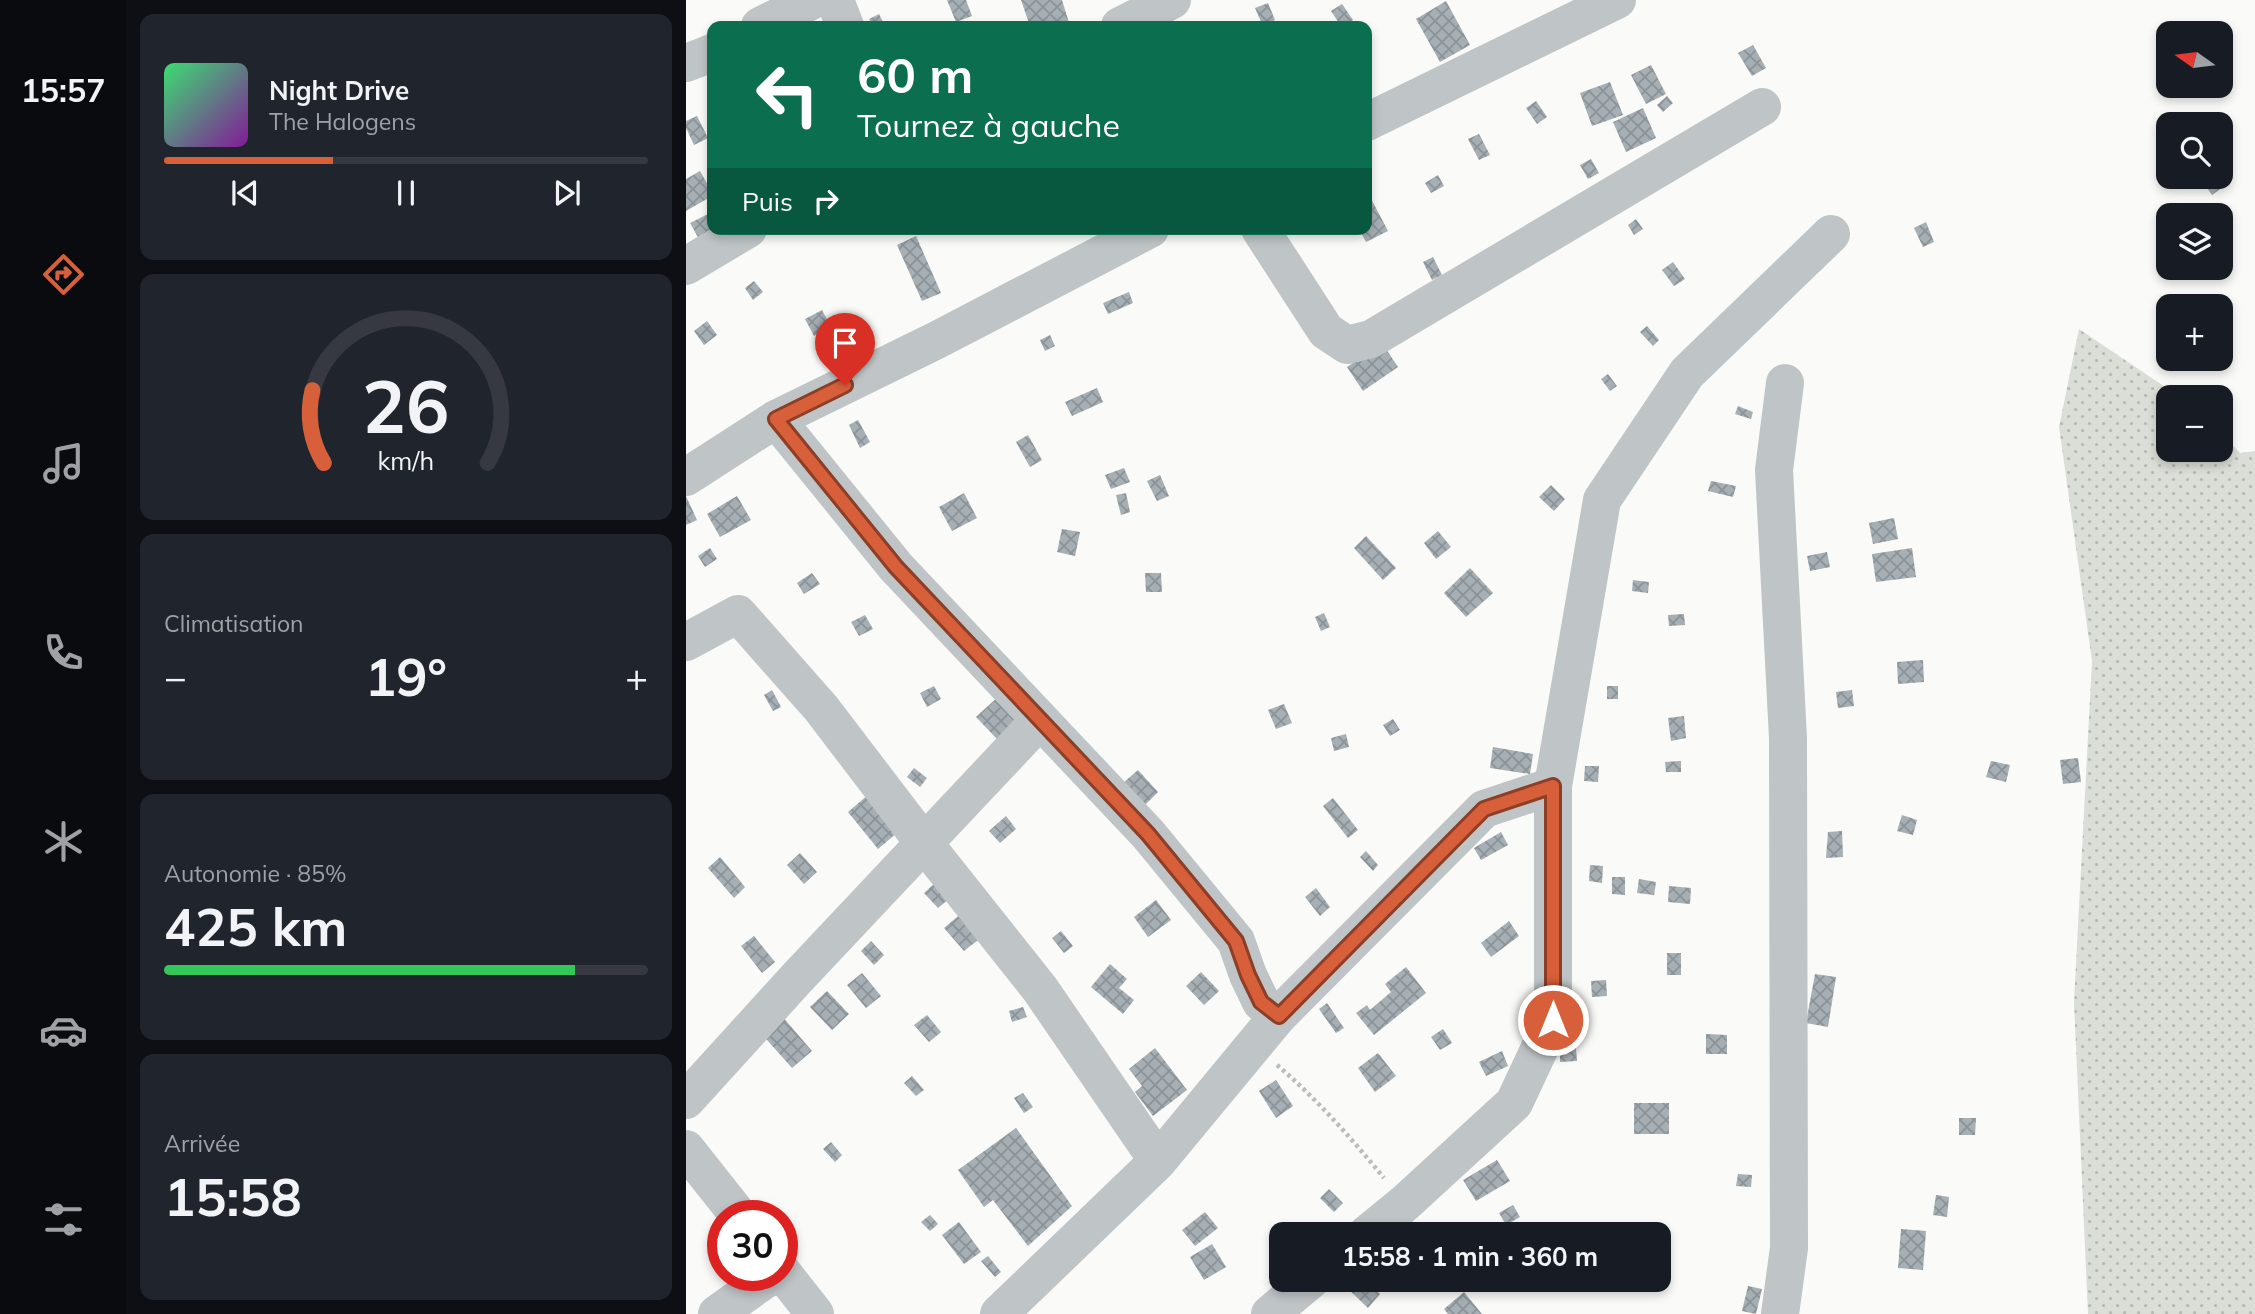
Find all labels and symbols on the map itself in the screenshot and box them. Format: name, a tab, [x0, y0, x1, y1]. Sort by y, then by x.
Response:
north arrow	[2156, 21, 2233, 98]
pin	[815, 313, 875, 385]
position arrow	[1516, 983, 1590, 1057]
speed limit sign: 30	[707, 1200, 798, 1291]

